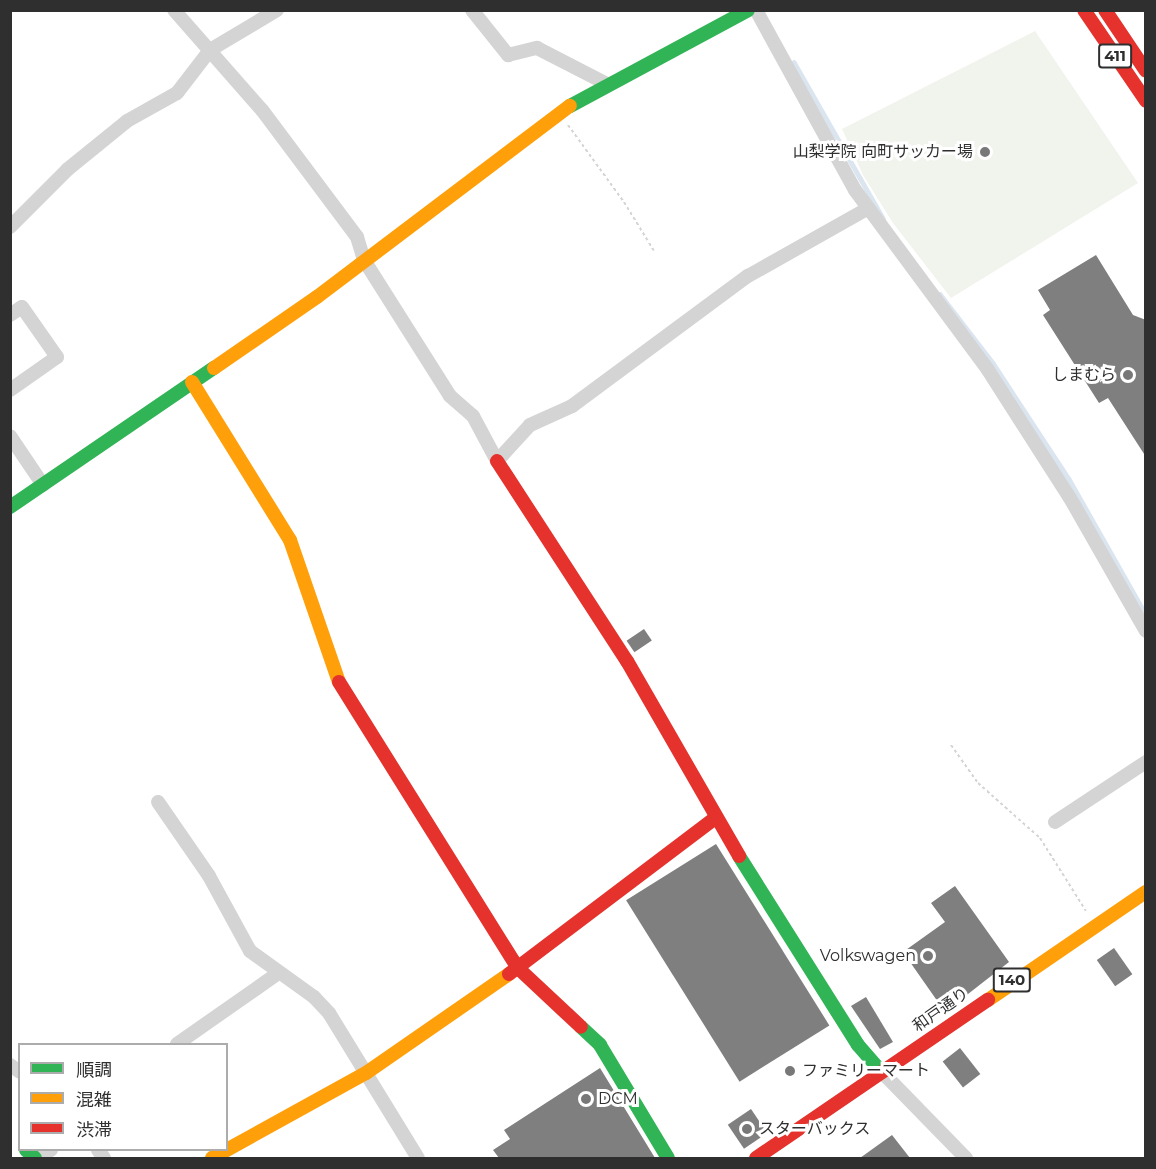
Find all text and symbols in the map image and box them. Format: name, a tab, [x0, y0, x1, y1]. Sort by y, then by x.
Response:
road number: 411	[1097, 44, 1133, 68]
place label: 山梨学院 向町サッカー場	[793, 142, 973, 162]
marker: 山梨学院 向町サッカー場	[978, 145, 992, 159]
place label: しまむら	[1052, 365, 1116, 385]
marker: しまむら	[1121, 368, 1135, 382]
place label: Volkswagen	[820, 946, 916, 966]
marker: Volkswagen	[921, 949, 935, 963]
road number: 140	[992, 968, 1032, 992]
street label: 和戸通り	[909, 984, 973, 1036]
legend	[18, 1043, 228, 1151]
text: 順調	[76, 1059, 112, 1081]
place label: ファミリーマート	[802, 1061, 930, 1081]
marker: ファミリーマート	[783, 1064, 797, 1078]
text: 混雑	[76, 1089, 112, 1111]
place label: DCM	[598, 1089, 638, 1109]
marker: DCM	[579, 1092, 593, 1106]
text: 渋滞	[76, 1119, 112, 1141]
place label: スターバックス	[759, 1119, 871, 1139]
marker: スターバックス	[740, 1122, 754, 1136]

